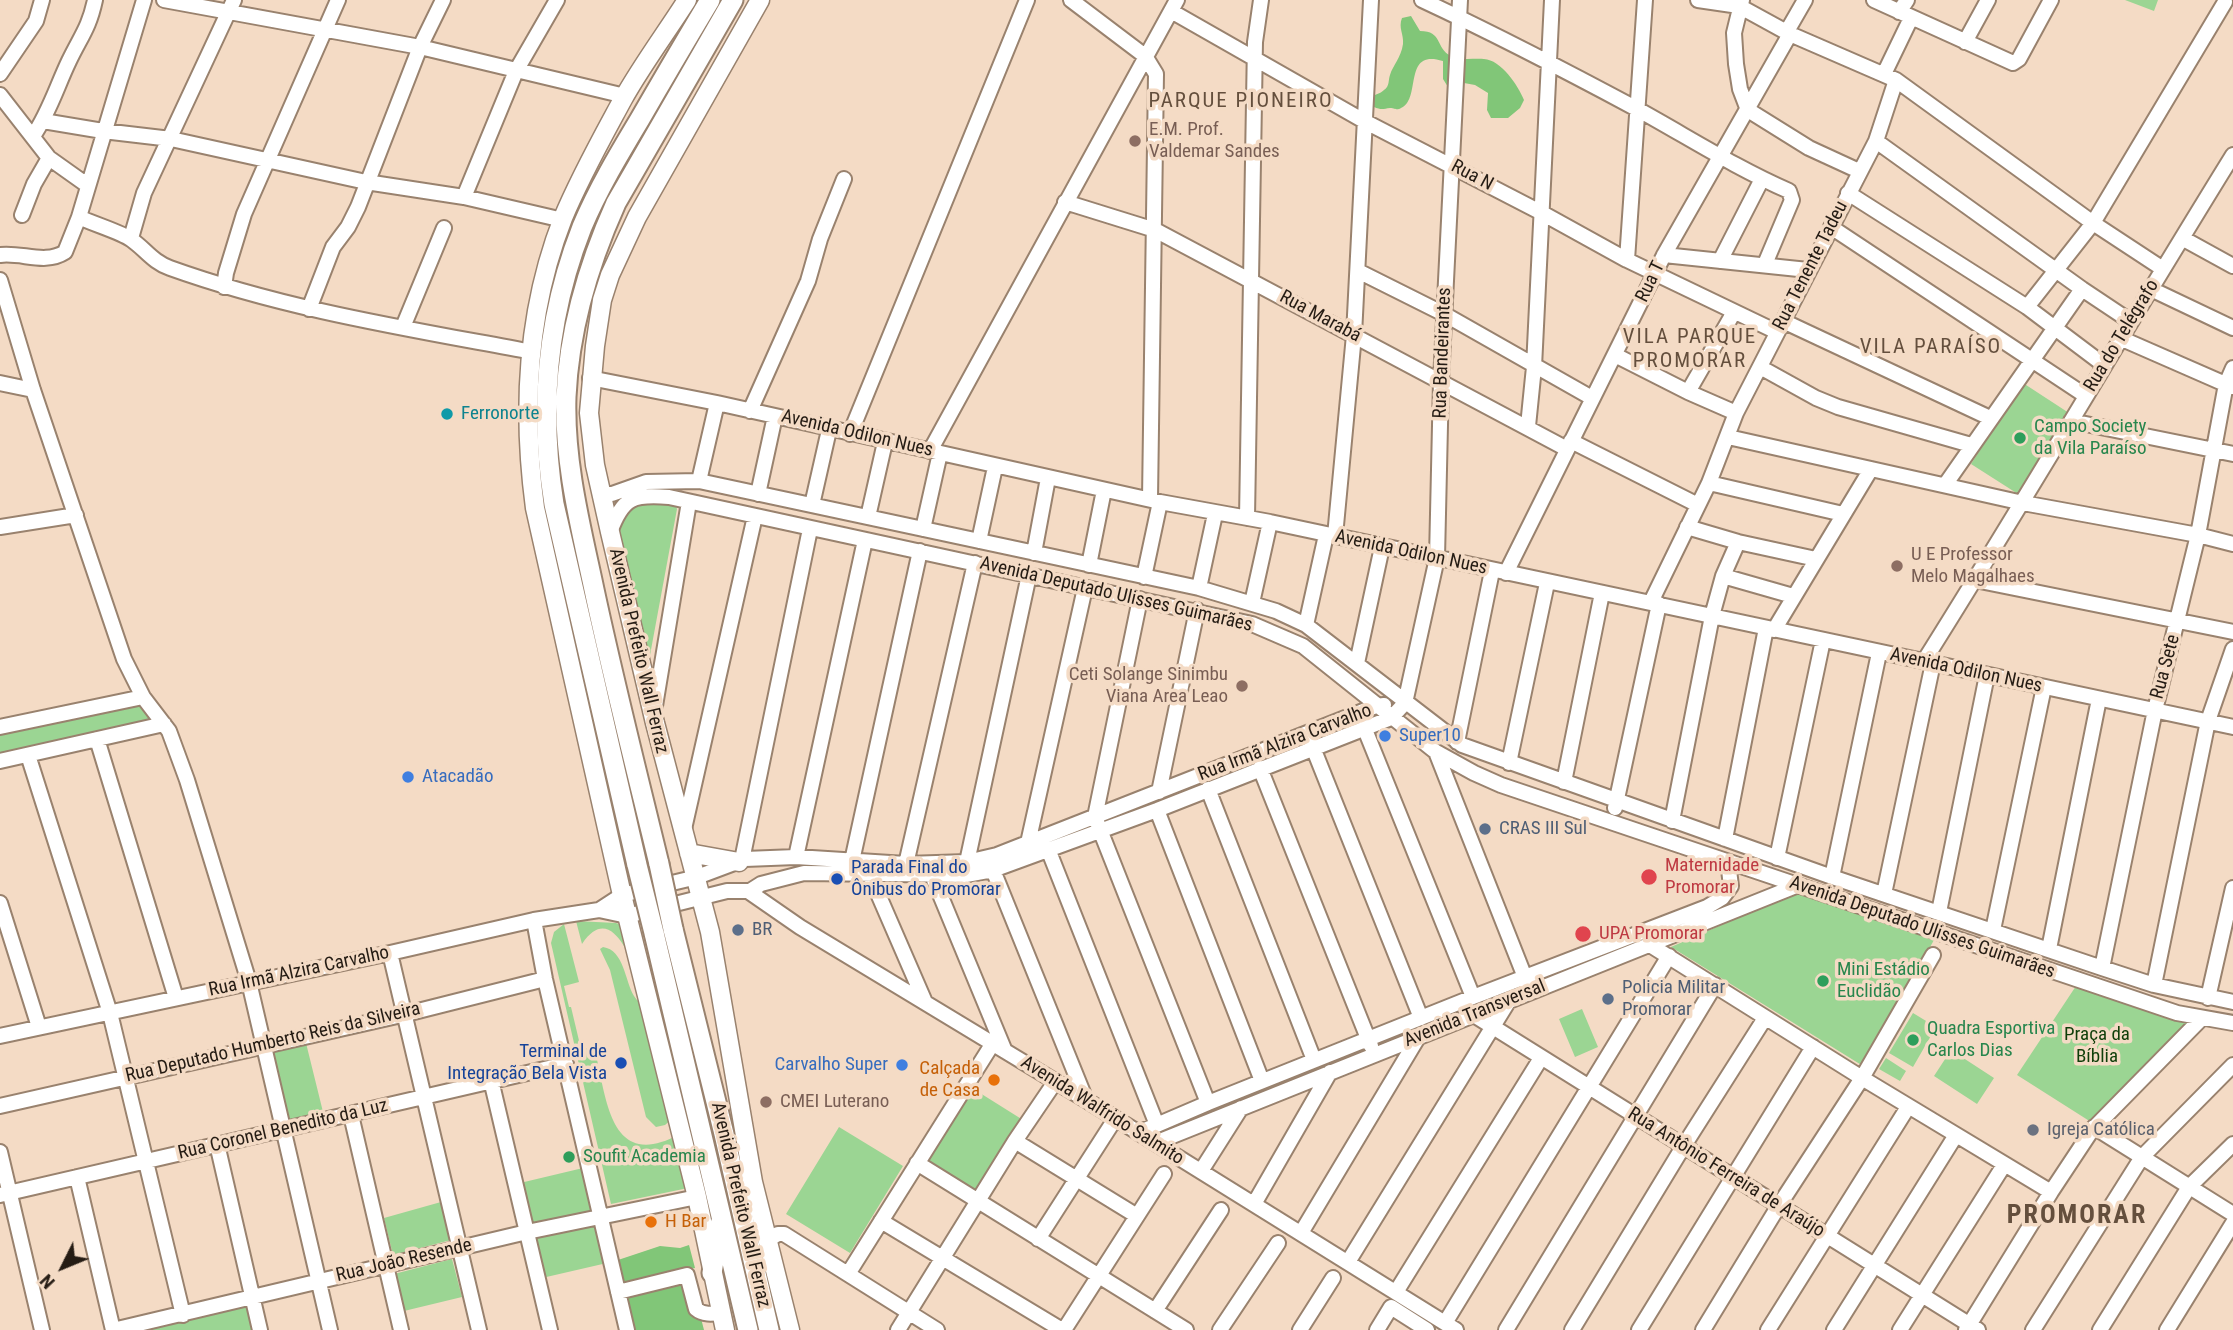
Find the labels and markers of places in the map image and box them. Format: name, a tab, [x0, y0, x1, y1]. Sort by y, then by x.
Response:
place label: E.M. Prof. Valdemar Sandes	[1149, 119, 1280, 163]
marker: E.M. Prof. Valdemar Sandes	[1127, 133, 1143, 149]
place label: Ferronorte	[461, 403, 539, 425]
marker: Ferronorte	[439, 406, 455, 422]
place label: Campo Society da Vila Paraíso	[2034, 416, 2146, 460]
marker: Campo Society da Vila Paraíso	[2012, 430, 2028, 446]
place label: U E Professor Melo Magalhaes	[1911, 544, 2035, 588]
marker: U E Professor Melo Magalhaes	[1889, 558, 1905, 574]
place label: Ceti Solange Sinimbu Viana Area Leao	[1069, 664, 1228, 708]
marker: Ceti Solange Sinimbu Viana Area Leao	[1234, 678, 1250, 694]
place label: Super10	[1399, 725, 1461, 747]
marker: Super10	[1377, 728, 1393, 744]
place label: Atacadão	[422, 766, 493, 788]
marker: Atacadão	[400, 769, 416, 785]
place label: CRAS III Sul	[1499, 818, 1587, 840]
marker: CRAS III Sul	[1477, 821, 1493, 837]
place label: Maternidade Promorar	[1665, 855, 1759, 899]
place label: Parada Final do Ônibus do Promorar	[851, 857, 1001, 901]
marker: Maternidade Promorar	[1639, 867, 1659, 887]
marker: Parada Final do Ônibus do Promorar	[829, 871, 845, 887]
place label: BR	[752, 919, 772, 941]
marker: BR	[730, 922, 746, 938]
place label: UPA Promorar	[1599, 923, 1704, 945]
marker: UPA Promorar	[1573, 924, 1593, 944]
place label: Mini Estádio Euclidão	[1837, 959, 1930, 1003]
marker: Mini Estádio Euclidão	[1815, 973, 1831, 989]
place label: Policia Militar Promorar	[1622, 977, 1725, 1021]
marker: Policia Militar Promorar	[1600, 991, 1616, 1007]
place label: Quadra Esportiva Carlos Dias	[1927, 1018, 2055, 1062]
marker: Quadra Esportiva Carlos Dias	[1905, 1032, 1921, 1048]
place label: Terminal de Integração Bela Vista	[447, 1041, 607, 1085]
place label: Carvalho Super	[775, 1054, 888, 1076]
marker: Terminal de Integração Bela Vista	[613, 1055, 629, 1071]
marker: Carvalho Super	[894, 1057, 910, 1073]
place label: Calçada de Casa	[919, 1058, 980, 1102]
marker: Calçada de Casa	[986, 1072, 1002, 1088]
place label: CMEI Luterano	[780, 1091, 889, 1113]
marker: CMEI Luterano	[758, 1094, 774, 1110]
place label: Igreja Católica	[2047, 1119, 2155, 1141]
marker: Igreja Católica	[2025, 1122, 2041, 1138]
place label: Soufit Academia	[583, 1146, 706, 1168]
marker: Soufit Academia	[561, 1149, 577, 1165]
place label: H Bar	[665, 1211, 706, 1233]
marker: H Bar	[643, 1214, 659, 1230]

